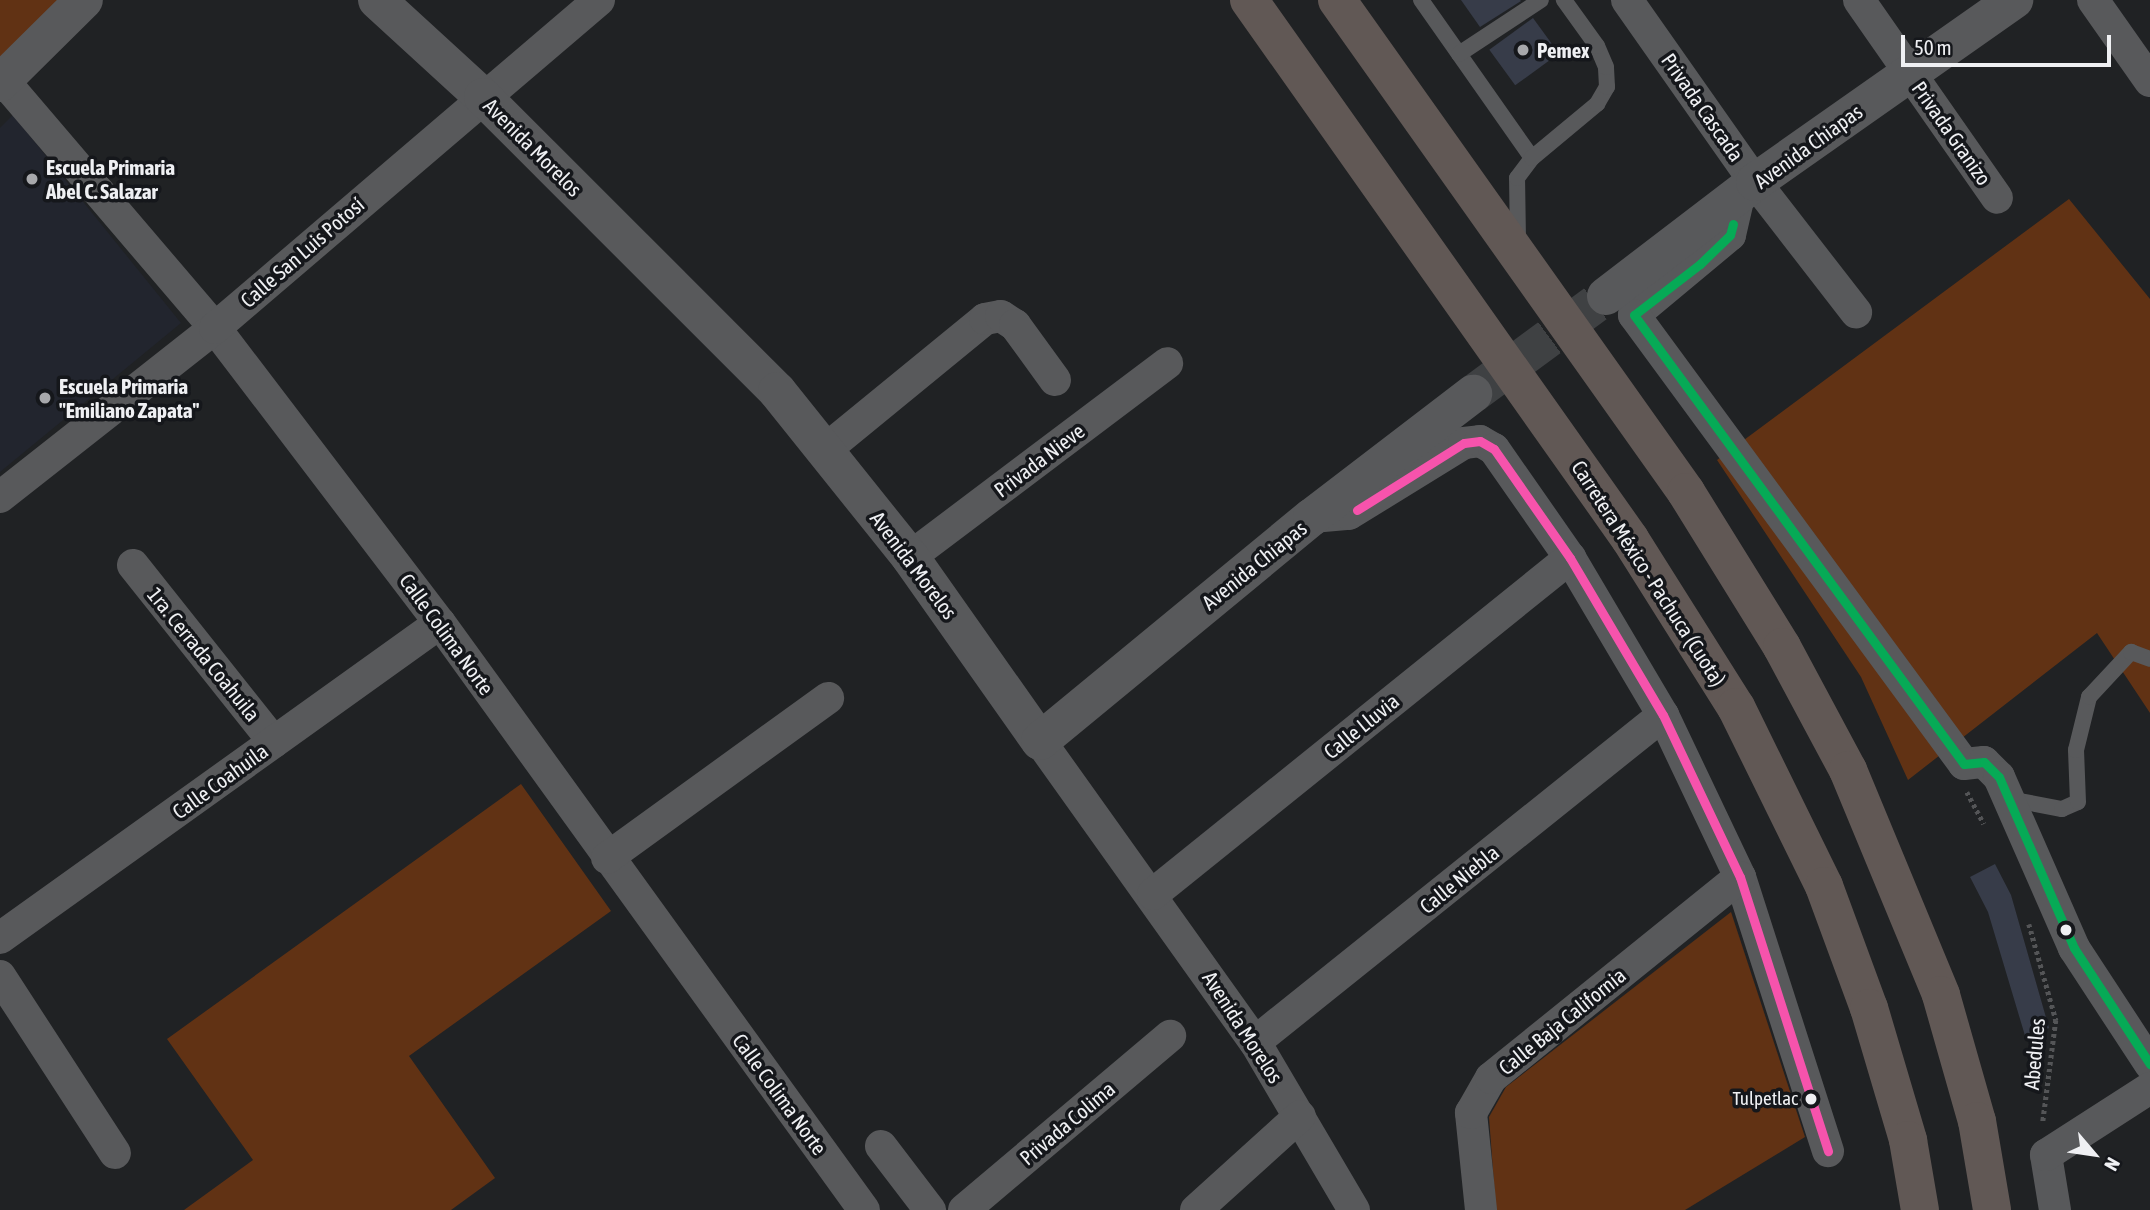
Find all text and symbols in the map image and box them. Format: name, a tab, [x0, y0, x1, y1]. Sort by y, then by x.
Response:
scale bar	[1905, 21, 2115, 65]
text: 50 m	[1914, 35, 1952, 59]
place label: Pemex	[1537, 37, 1590, 63]
marker: Pemex	[1515, 42, 1531, 58]
street label: Privada Cascada	[1657, 48, 1749, 166]
street label: Privada Granizo	[1907, 76, 1997, 190]
street label: Avenida Morelos	[479, 93, 587, 201]
street label: Avenida Chiapas	[1749, 98, 1867, 194]
place label: Escuela Primaria Abel C. Salazar	[46, 154, 175, 204]
marker: Escuela Primaria Abel C. Salazar	[24, 171, 40, 187]
street label: Calle San Luis Potosí	[235, 191, 369, 313]
place label: Escuela Primaria "Emiliano Zapata"	[59, 373, 199, 423]
marker: Escuela Primaria "Emiliano Zapata"	[37, 390, 53, 406]
street label: Privada Nieve	[989, 418, 1089, 502]
street label: Carretera México - Pachuca (Cuota)	[1567, 456, 1731, 690]
street label: Avenida Morelos	[865, 506, 963, 624]
street label: Avenida Chiapas	[1197, 515, 1311, 615]
street label: Calle Colima Norte	[395, 568, 499, 700]
street label: 1ra. Cerrada Coahuila	[142, 582, 266, 726]
street label: Calle Lluvia	[1318, 688, 1404, 764]
street label: Calle Coahuila	[167, 738, 273, 824]
street label: Calle Niebla	[1414, 839, 1504, 919]
unlabelled marker	[2059, 923, 2073, 937]
street label: Calle Baja California	[1493, 962, 1631, 1080]
street label: Avenida Morelos	[1198, 966, 1288, 1088]
street label: Abedules	[2018, 1017, 2050, 1091]
street label: Calle Colima Norte	[728, 1028, 832, 1160]
street label: Privada Colima	[1014, 1076, 1120, 1170]
place label: Tulpetlac	[1732, 1088, 1798, 1110]
marker: Tulpetlac	[1804, 1092, 1818, 1106]
north arrow	[2059, 1119, 2129, 1189]
text: N	[2100, 1154, 2125, 1174]

